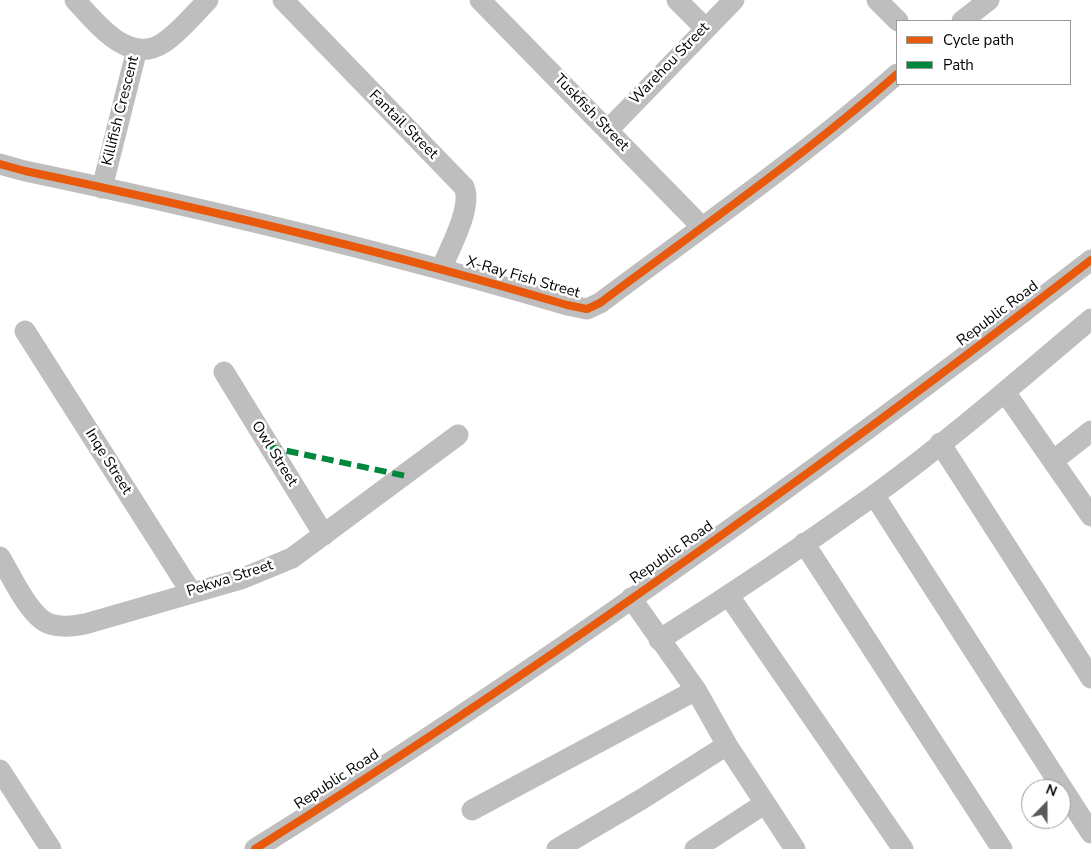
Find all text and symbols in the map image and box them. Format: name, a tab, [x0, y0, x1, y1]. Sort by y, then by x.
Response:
street label: Warehou Street	[626, 19, 714, 109]
legend	[896, 20, 1071, 85]
text: Cycle path	[943, 30, 1014, 50]
street label: Killifish Crescent	[99, 54, 143, 168]
text: Path	[943, 55, 974, 75]
street label: Tuskfish Street	[550, 71, 632, 155]
street label: Fantail Street	[365, 87, 441, 163]
street label: X-Ray Fish Street	[464, 253, 582, 303]
street label: Republic Road	[954, 278, 1042, 350]
street label: Owl Street	[247, 418, 301, 490]
street label: Inqe Street	[81, 426, 135, 498]
street label: Republic Road	[627, 518, 717, 588]
street label: Pekwa Street	[185, 557, 275, 601]
street label: Republic Road	[291, 746, 383, 814]
north arrow	[1021, 779, 1071, 829]
text: N	[1043, 780, 1060, 801]

